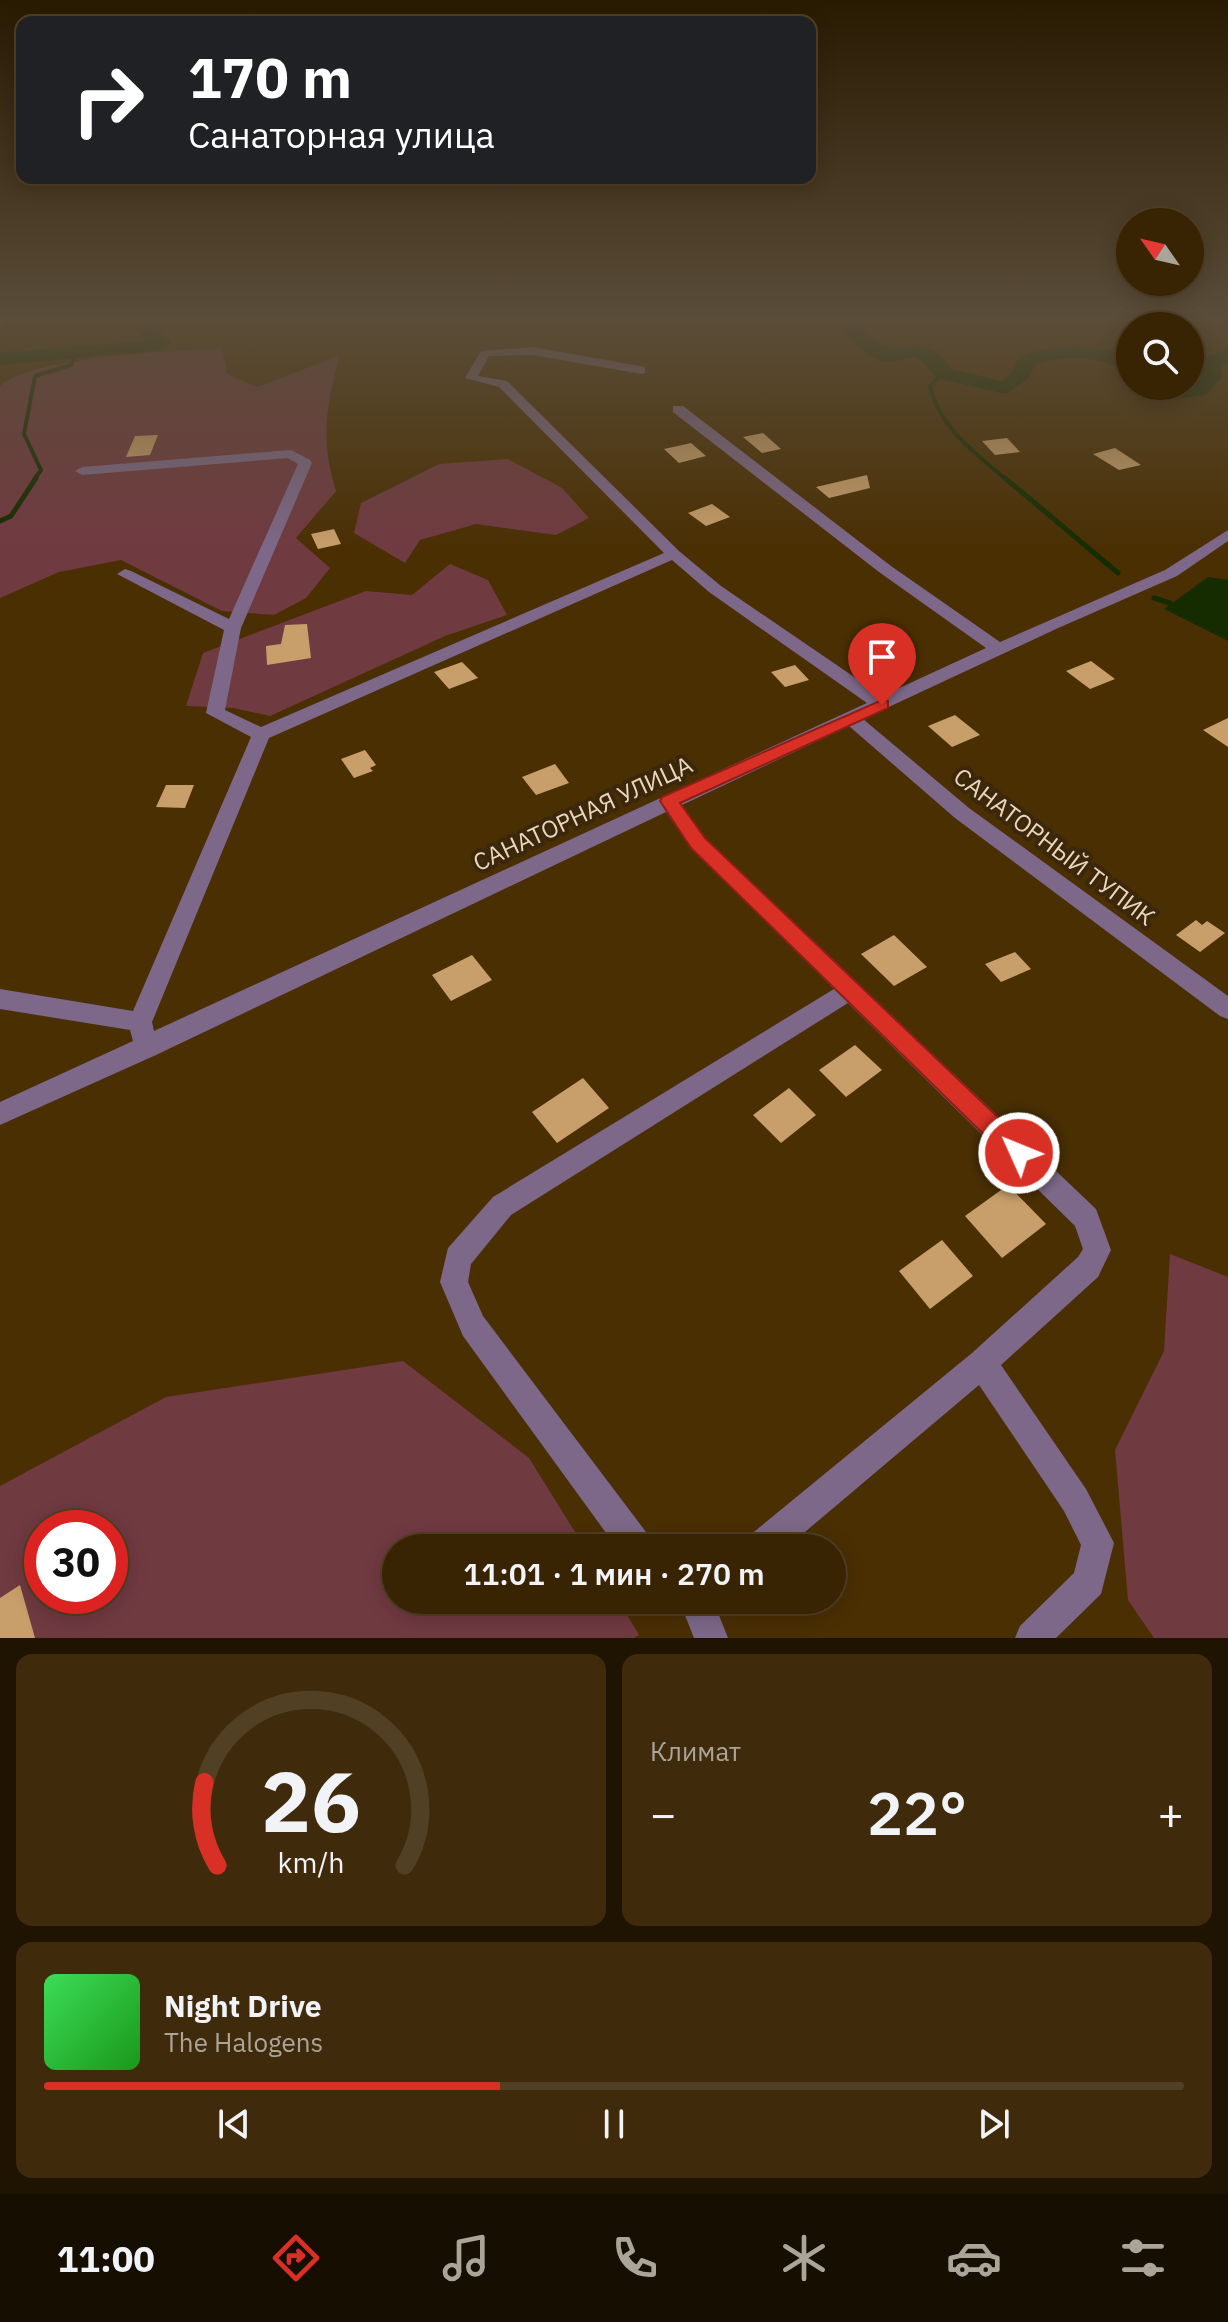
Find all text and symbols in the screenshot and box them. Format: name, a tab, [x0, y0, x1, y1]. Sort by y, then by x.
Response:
text: 170 m	[188, 41, 352, 113]
icon: right	[56, 48, 160, 152]
text: Санаторная улица	[188, 111, 495, 158]
north arrow	[1116, 208, 1204, 296]
map controls	[1116, 208, 1204, 400]
button: search	[1116, 312, 1204, 400]
pin	[848, 623, 916, 705]
icon: arrive	[860, 635, 904, 679]
street label: САНАТОРНАЯ УЛИЦА	[468, 748, 697, 878]
street label: САНАТОРНЫЙ ТУПИК	[947, 760, 1162, 932]
position arrow	[977, 1111, 1061, 1195]
speed limit sign: 30	[24, 1510, 128, 1614]
text: 11:01 · 1 мин · 270 m	[463, 1554, 765, 1593]
text: Климат	[650, 1734, 741, 1768]
text: 26	[261, 1747, 361, 1855]
text: 22°	[867, 1773, 967, 1852]
text: −	[650, 1785, 676, 1842]
text: +	[1158, 1785, 1184, 1842]
text: km/h	[277, 1844, 345, 1881]
text: Night Drive	[164, 1986, 322, 2025]
text: The Halogens	[164, 2025, 323, 2059]
icon: previous	[212, 2102, 256, 2146]
icon: pause	[592, 2102, 636, 2146]
icon: next	[972, 2102, 1016, 2146]
icon: directions	[268, 2230, 324, 2286]
icon: music	[438, 2230, 494, 2286]
icon: phone	[607, 2230, 663, 2286]
icon: climate	[776, 2230, 832, 2286]
icon: car	[946, 2230, 1002, 2286]
icon: filters	[1115, 2230, 1171, 2286]
text: 11:00	[57, 2235, 155, 2282]

